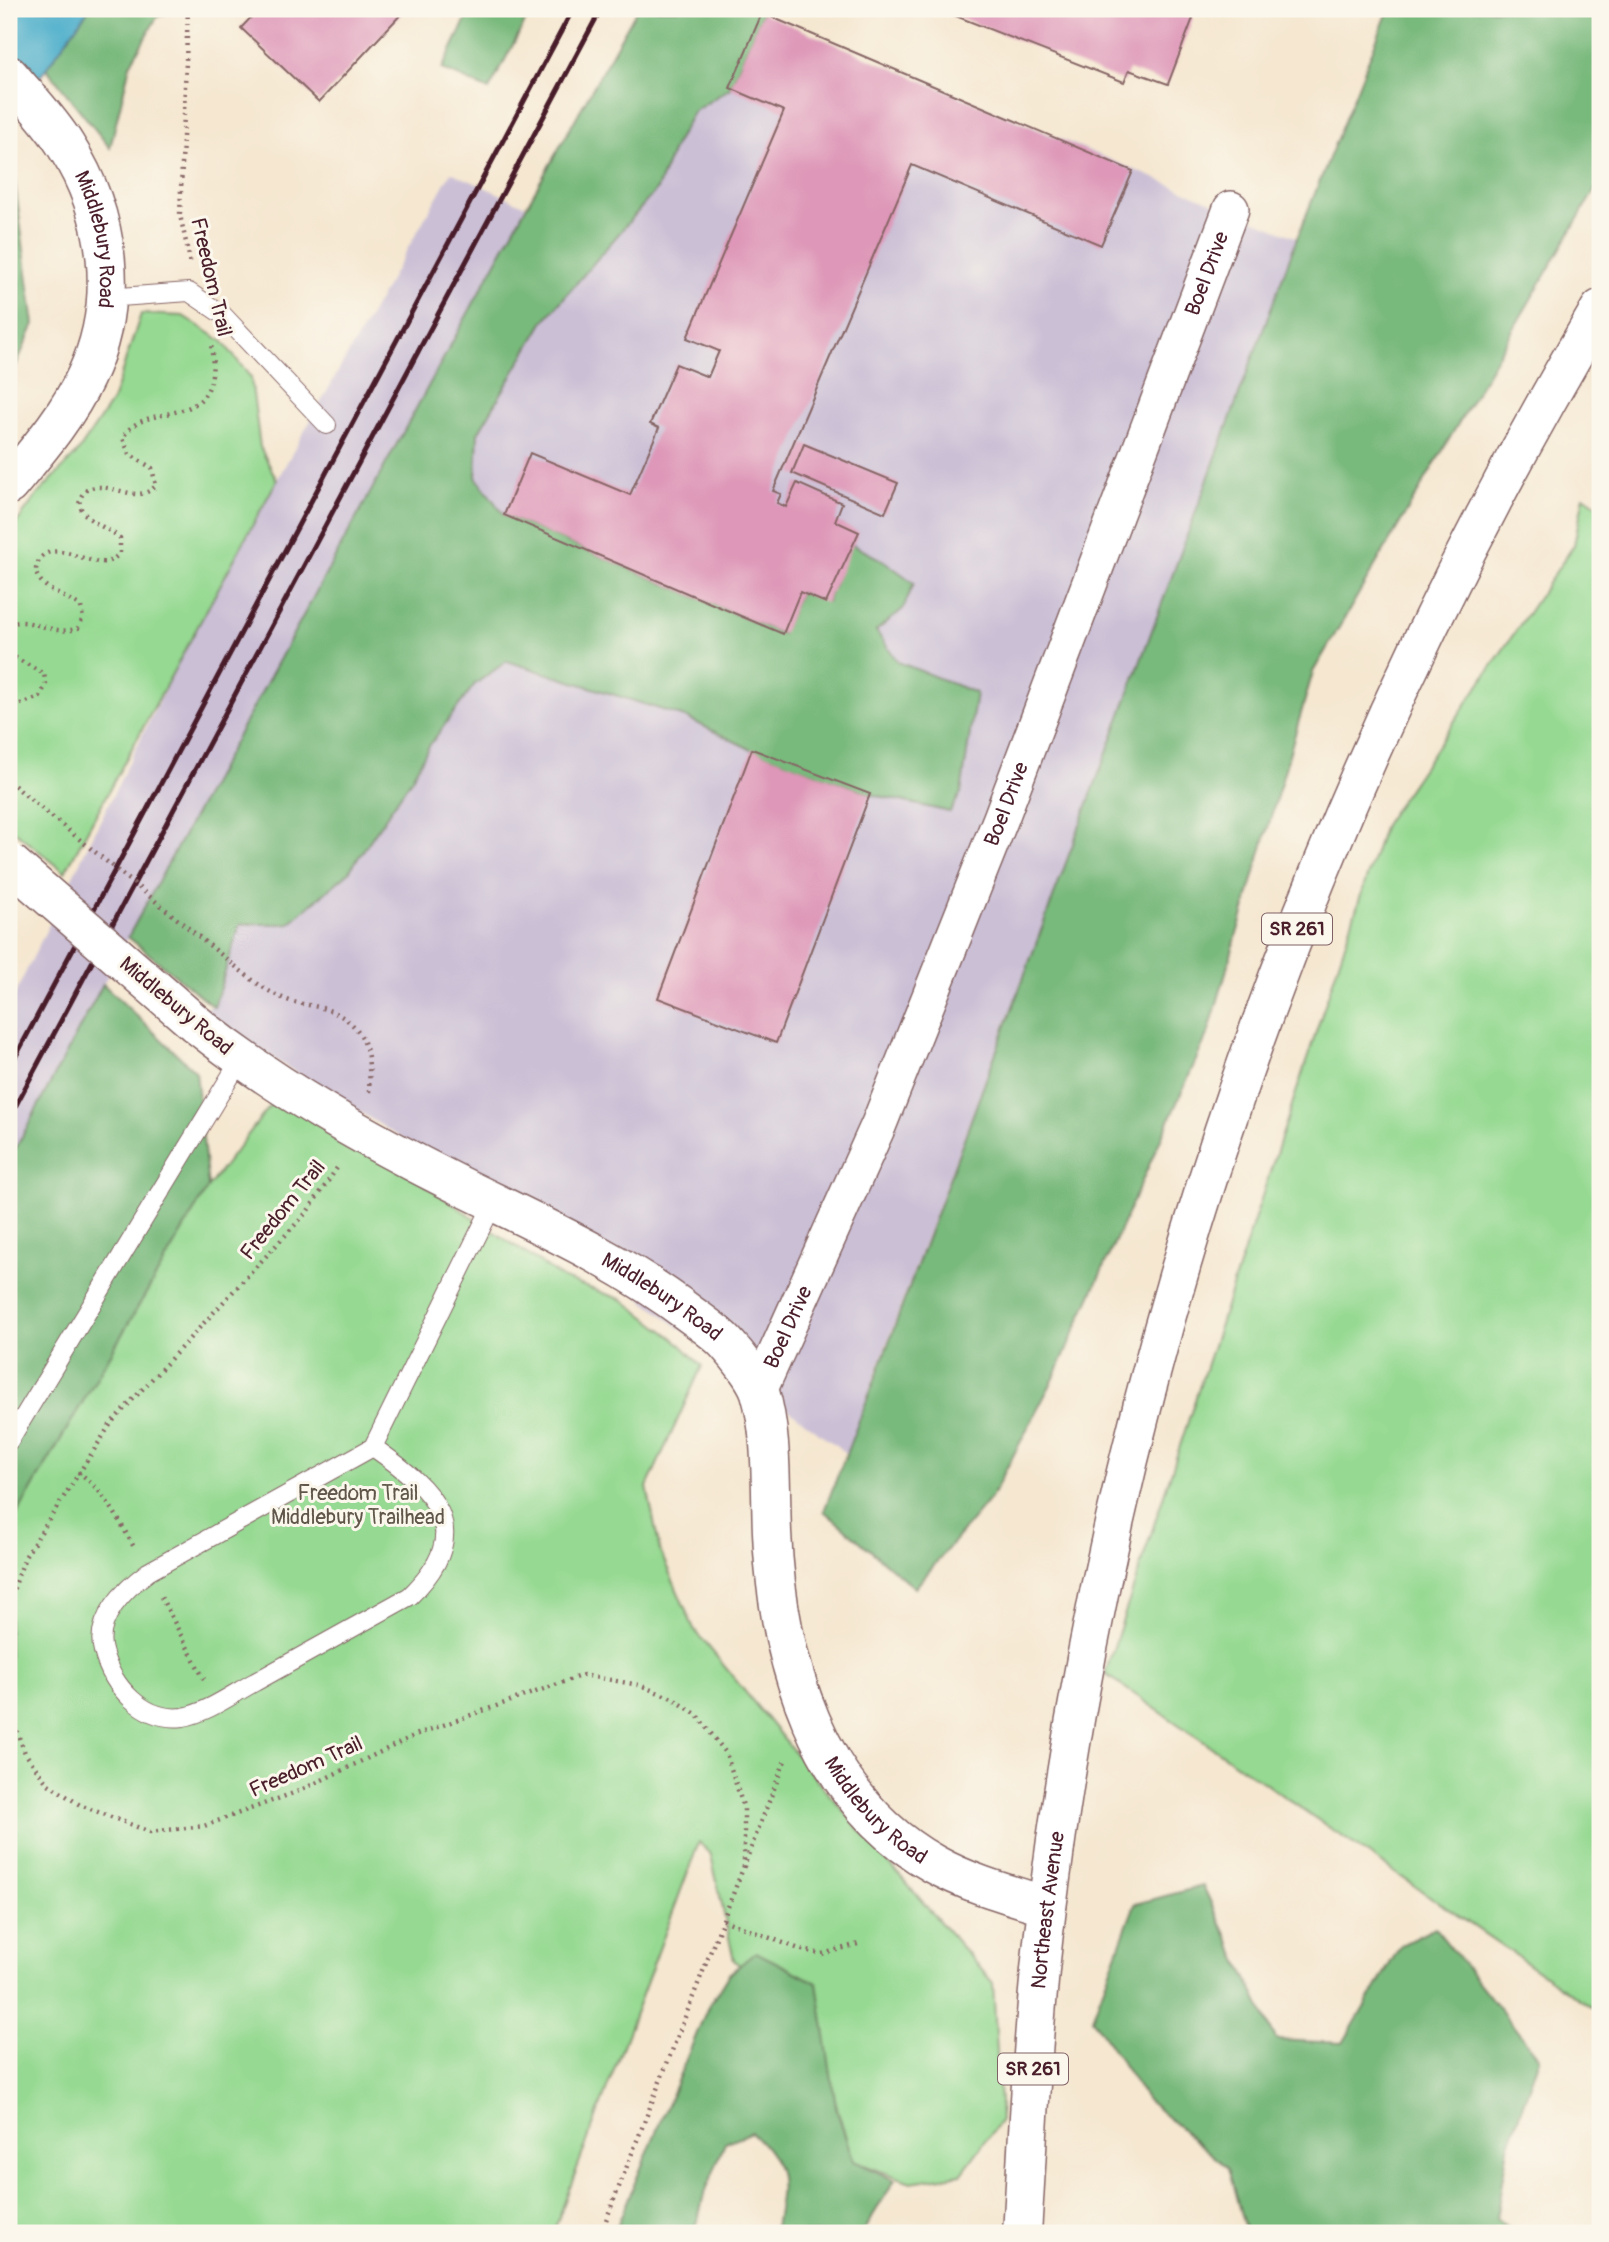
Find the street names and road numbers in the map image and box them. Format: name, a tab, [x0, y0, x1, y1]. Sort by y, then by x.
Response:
street label: Middlebury Road	[68, 166, 120, 309]
street label: Freedom Trail	[184, 215, 238, 339]
street label: Boel Drive	[1178, 227, 1235, 319]
street label: Boel Drive	[978, 757, 1035, 850]
road number: SR 261	[1262, 914, 1332, 945]
street label: Middlebury Road	[114, 951, 238, 1061]
street label: Freedom Trail	[234, 1154, 332, 1266]
street label: Middlebury Road	[597, 1246, 728, 1347]
street label: Boel Drive	[758, 1281, 818, 1373]
street label: Freedom Trail	[245, 1730, 367, 1804]
street label: Middlebury Road	[818, 1751, 932, 1870]
street label: Northeast Avenue	[1025, 1829, 1071, 1990]
road number: SR 261	[998, 2054, 1068, 2084]

